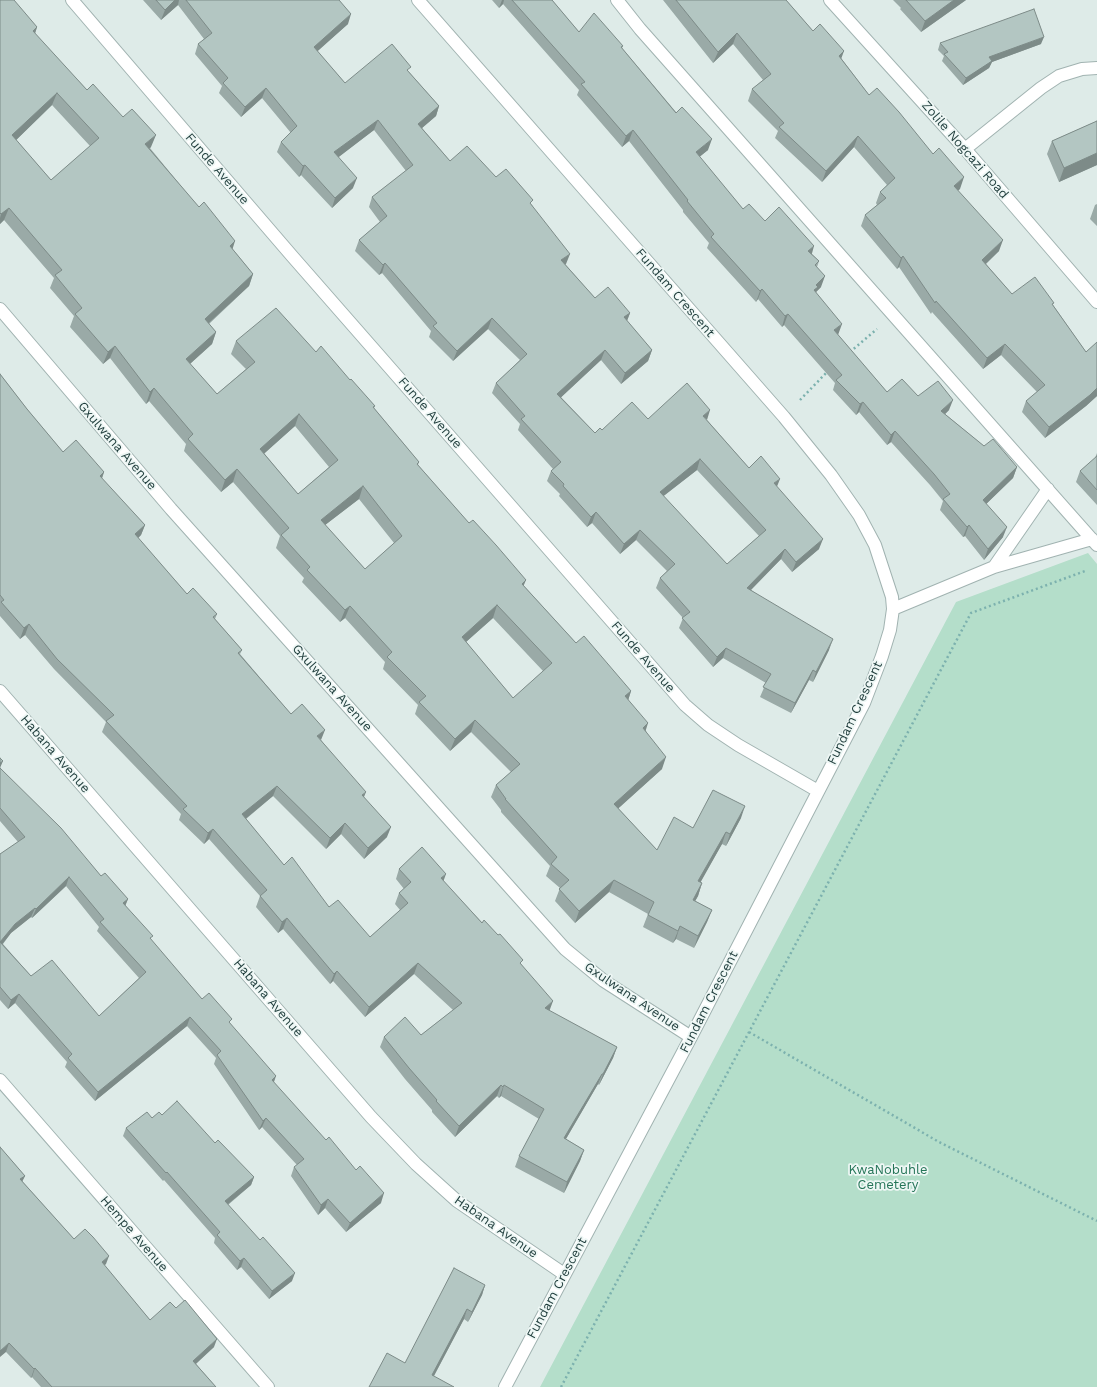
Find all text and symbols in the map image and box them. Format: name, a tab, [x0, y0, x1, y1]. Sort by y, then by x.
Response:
street label: Zolile Nogcazi Road	[918, 98, 1012, 202]
street label: Funde Avenue	[182, 130, 252, 208]
street label: Fundam Crescent	[632, 245, 718, 341]
street label: Funde Avenue	[395, 374, 465, 452]
street label: Gxulwana Avenue	[74, 399, 160, 493]
street label: Funde Avenue	[608, 618, 678, 696]
street label: Gxulwana Avenue	[289, 641, 375, 735]
street label: Fundam Crescent	[824, 659, 886, 767]
street label: Habana Avenue	[17, 712, 93, 796]
street label: Fundam Crescent	[677, 948, 741, 1056]
street label: Habana Avenue	[230, 956, 306, 1040]
street label: Gxulwana Avenue	[581, 959, 683, 1035]
park label: KwaNobuhle Cemetery	[848, 1162, 928, 1193]
street label: Habana Avenue	[451, 1192, 541, 1262]
street label: Hempe Avenue	[97, 1193, 171, 1275]
street label: Fundam Crescent	[524, 1235, 590, 1341]

